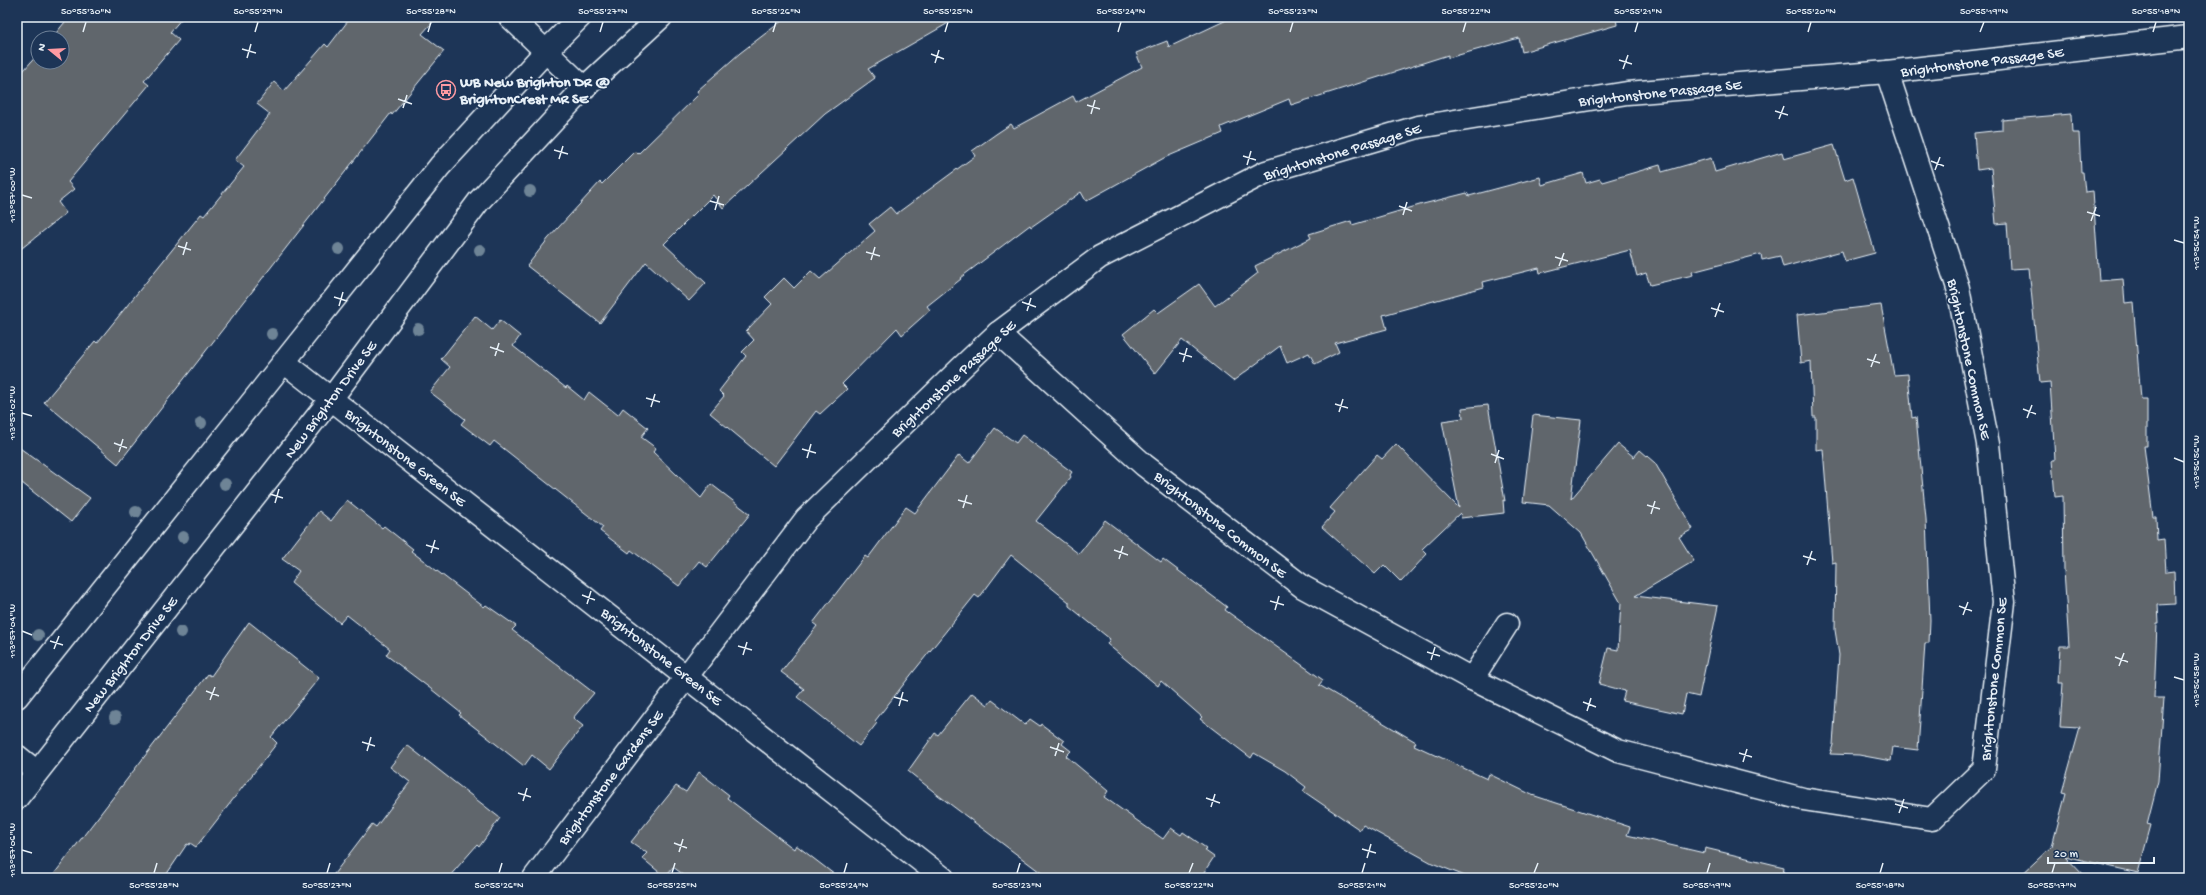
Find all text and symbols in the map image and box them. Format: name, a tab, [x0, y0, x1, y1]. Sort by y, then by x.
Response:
text: 50°55'30"N	[61, 6, 111, 18]
text: 50°55'29"N	[233, 6, 283, 18]
text: 50°55'28"N	[406, 6, 456, 18]
text: 50°55'27"N	[578, 6, 628, 18]
text: 50°55'26"N	[751, 6, 801, 18]
text: 50°55'25"N	[923, 6, 973, 18]
text: 50°55'24"N	[1097, 6, 1146, 18]
text: 50°55'23"N	[1268, 6, 1318, 18]
text: 50°55'22"N	[1442, 6, 1491, 18]
text: 50°55'21"N	[1614, 6, 1663, 18]
text: 50°55'20"N	[1786, 6, 1836, 18]
text: 50°55'19"N	[1960, 6, 2009, 18]
text: 50°55'18"N	[2132, 6, 2181, 18]
north arrow	[30, 30, 70, 70]
text: N	[36, 42, 49, 53]
street label: Brightonstone Passage SE	[1899, 44, 2065, 82]
place label: WB New Brighton DR @ BrightonCrest MR SE	[459, 74, 610, 109]
street label: Brightonstone Passage SE	[1577, 76, 1743, 112]
bus stop icon: WB New Brighton DR @ BrightonCrest MR SE	[435, 79, 457, 101]
street label: Brightonstone Passage SE	[1261, 120, 1424, 186]
text: 113°57'00"W	[7, 167, 19, 223]
text: 113°56'54"W	[2191, 216, 2203, 271]
street label: Brightonstone Common SE	[1942, 277, 1994, 442]
street label: Brightonstone Passage SE	[888, 317, 1021, 443]
street label: New Brighton Drive SE	[281, 337, 382, 463]
text: 113°57'02"W	[7, 386, 19, 441]
street label: Brightonstone Green SE	[340, 405, 470, 512]
text: 113°56'56"W	[2191, 435, 2203, 490]
street label: Brightonstone Common SE	[1149, 467, 1290, 583]
street label: New Brighton Drive SE	[81, 593, 183, 717]
street label: Brightonstone Common SE	[1977, 596, 2013, 763]
text: 113°57'04"W	[7, 604, 19, 659]
street label: Brightonstone Green SE	[596, 604, 726, 711]
text: 113°56'58"W	[2191, 652, 2203, 708]
street label: Brightonstone Gardens SE	[555, 707, 668, 850]
text: 113°57'06"W	[7, 822, 19, 878]
scale bar	[2048, 839, 2154, 865]
text: 20 m	[2054, 848, 2079, 862]
text: 50°55'28"N	[129, 880, 179, 892]
text: 50°55'27"N	[302, 880, 352, 892]
text: 50°55'26"N	[474, 880, 524, 892]
text: 50°55'25"N	[647, 880, 697, 892]
text: 50°55'24"N	[820, 880, 869, 892]
text: 50°55'23"N	[992, 880, 1042, 892]
text: 50°55'22"N	[1165, 880, 1214, 892]
text: 50°55'21"N	[1338, 880, 1387, 892]
text: 50°55'20"N	[1509, 880, 1559, 892]
text: 50°55'19"N	[1683, 880, 1732, 892]
text: 50°55'18"N	[1856, 880, 1905, 892]
text: 50°55'17"N	[2028, 880, 2077, 892]

